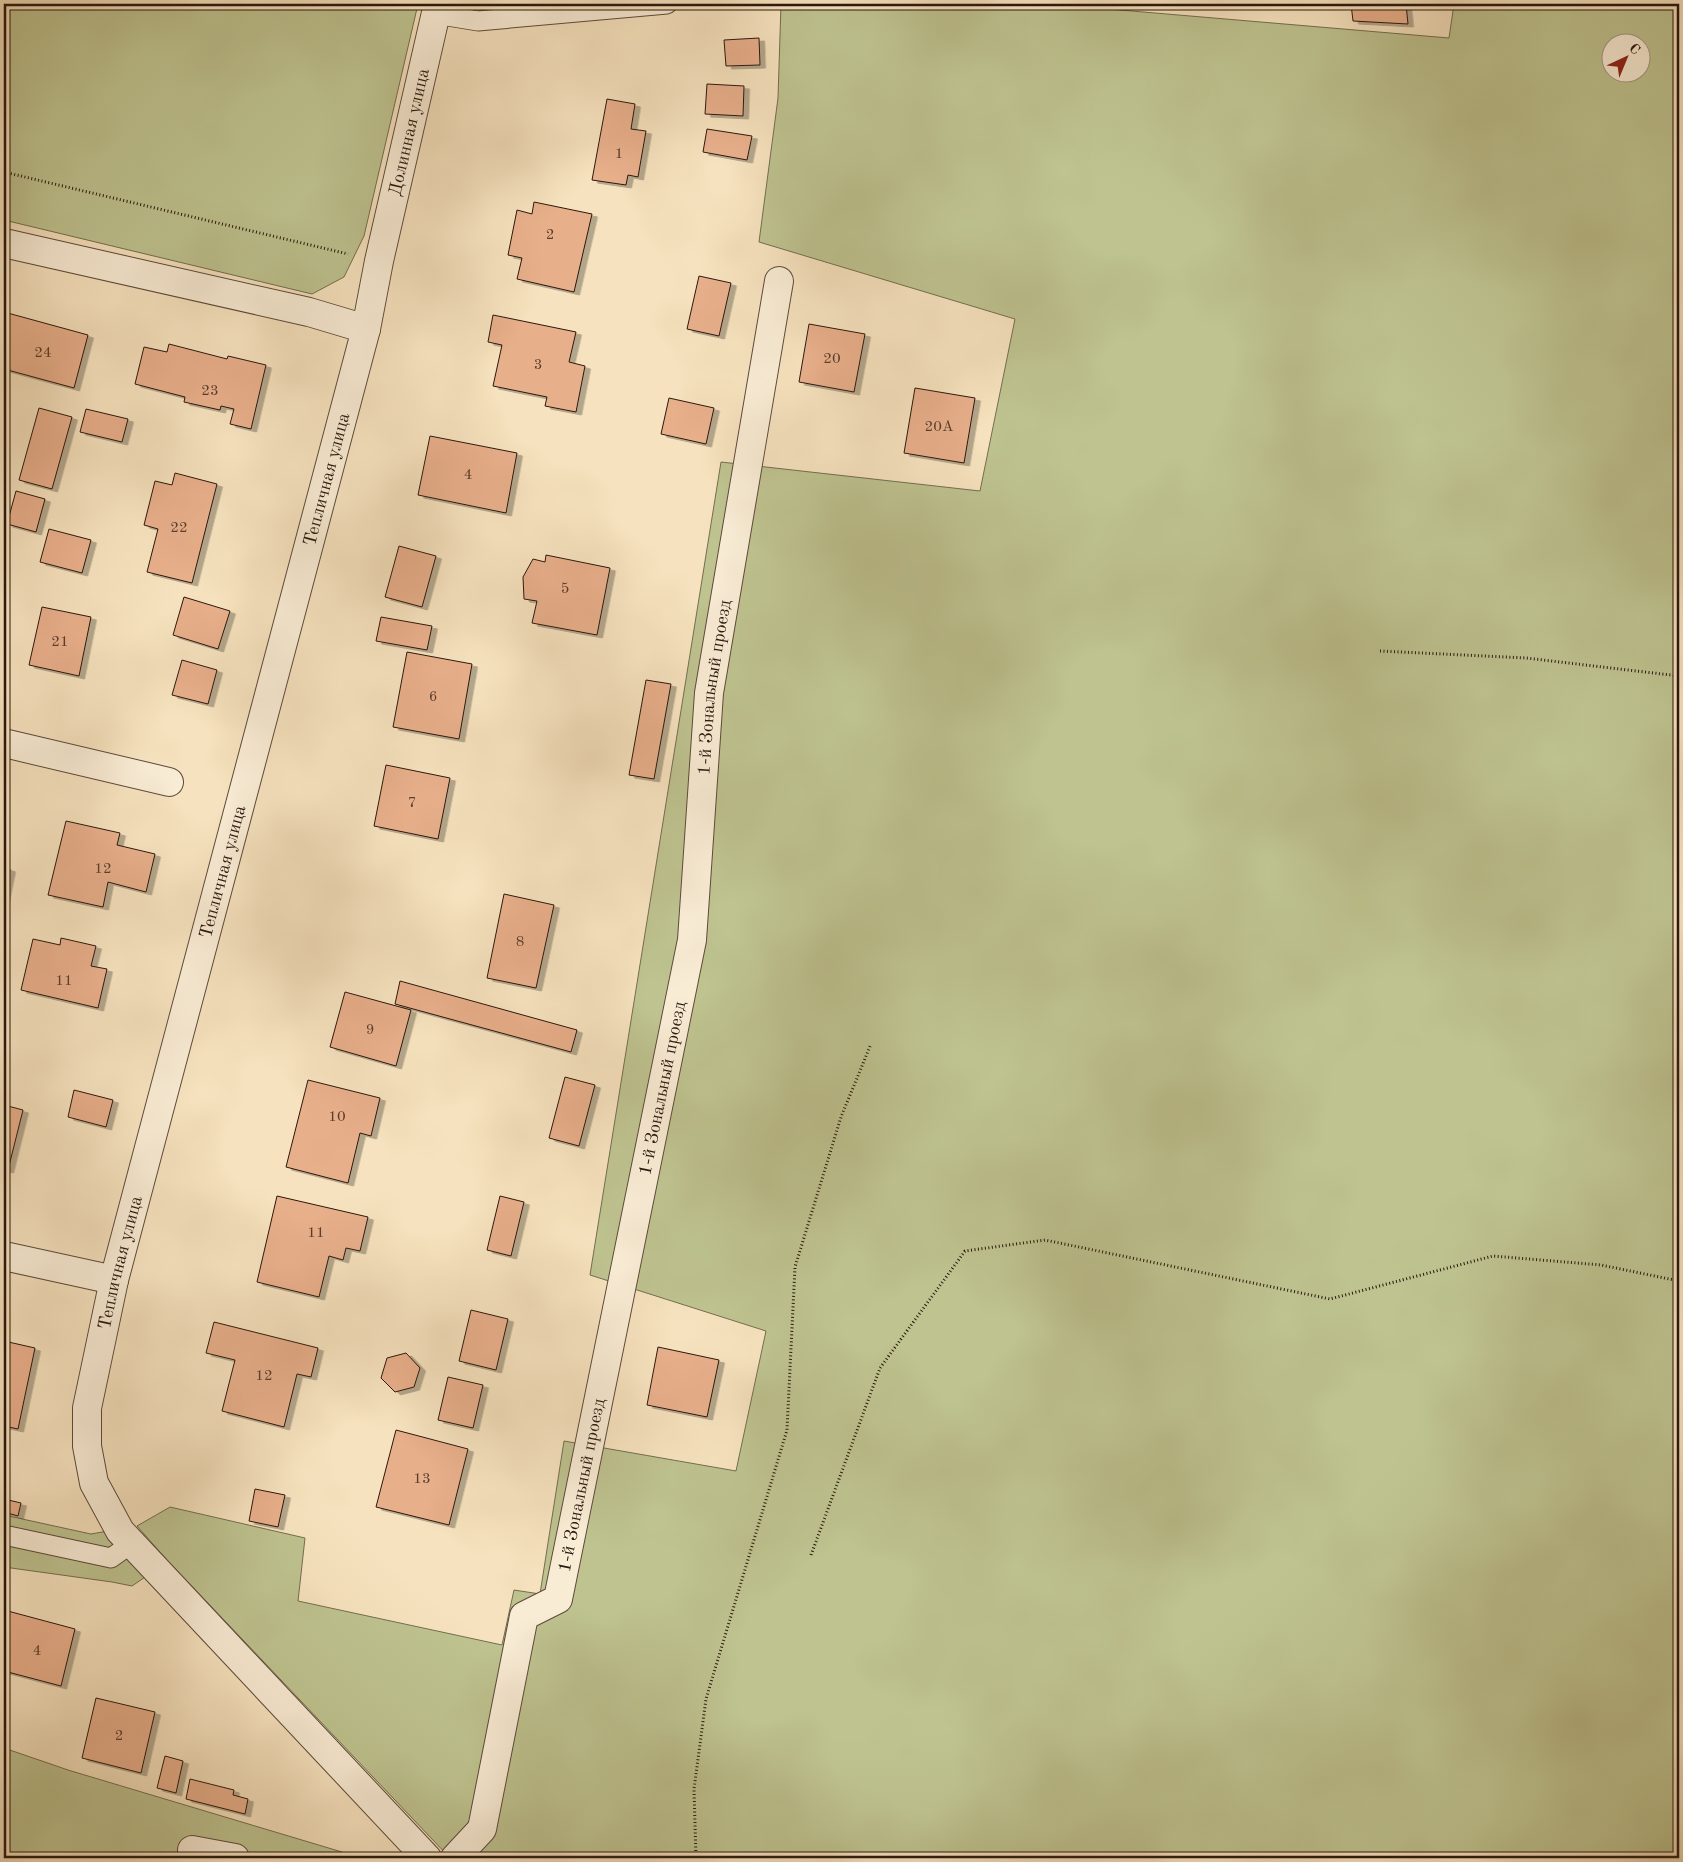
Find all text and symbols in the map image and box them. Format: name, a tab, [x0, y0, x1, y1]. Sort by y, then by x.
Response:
north arrow	[1600, 32, 1650, 82]
text: С	[1626, 41, 1643, 58]
street label: Долинная улица	[386, 67, 433, 198]
house number: 1	[615, 147, 623, 162]
house number: 2	[546, 228, 554, 243]
house number: 24	[34, 346, 52, 361]
house number: 20	[823, 352, 841, 367]
house number: 3	[534, 358, 542, 373]
house number: 23	[201, 384, 219, 399]
street label: Тепличная улица	[301, 411, 353, 548]
house number: 20А	[925, 420, 954, 435]
house number: 4	[464, 468, 472, 483]
house number: 22	[170, 521, 188, 536]
house number: 5	[561, 582, 569, 597]
street label: 1-й Зональный проезд	[695, 598, 735, 776]
house number: 21	[51, 635, 69, 650]
house number: 6	[429, 690, 437, 705]
house number: 7	[408, 796, 416, 811]
street label: Тепличная улица	[197, 803, 249, 940]
house number: 12	[94, 862, 112, 877]
house number: 8	[516, 935, 524, 950]
house number: 11	[55, 974, 73, 989]
street label: 1-й Зональный проезд	[636, 1000, 689, 1177]
house number: 9	[366, 1023, 374, 1038]
house number: 10	[328, 1110, 346, 1125]
street label: Тепличная улица	[96, 1194, 146, 1331]
house number: 11	[307, 1226, 325, 1241]
house number: 12	[255, 1369, 273, 1384]
street label: 1-й Зональный проезд	[556, 1397, 609, 1574]
house number: 13	[413, 1472, 431, 1487]
house number: 4	[33, 1644, 41, 1659]
house number: 2	[115, 1729, 123, 1744]

